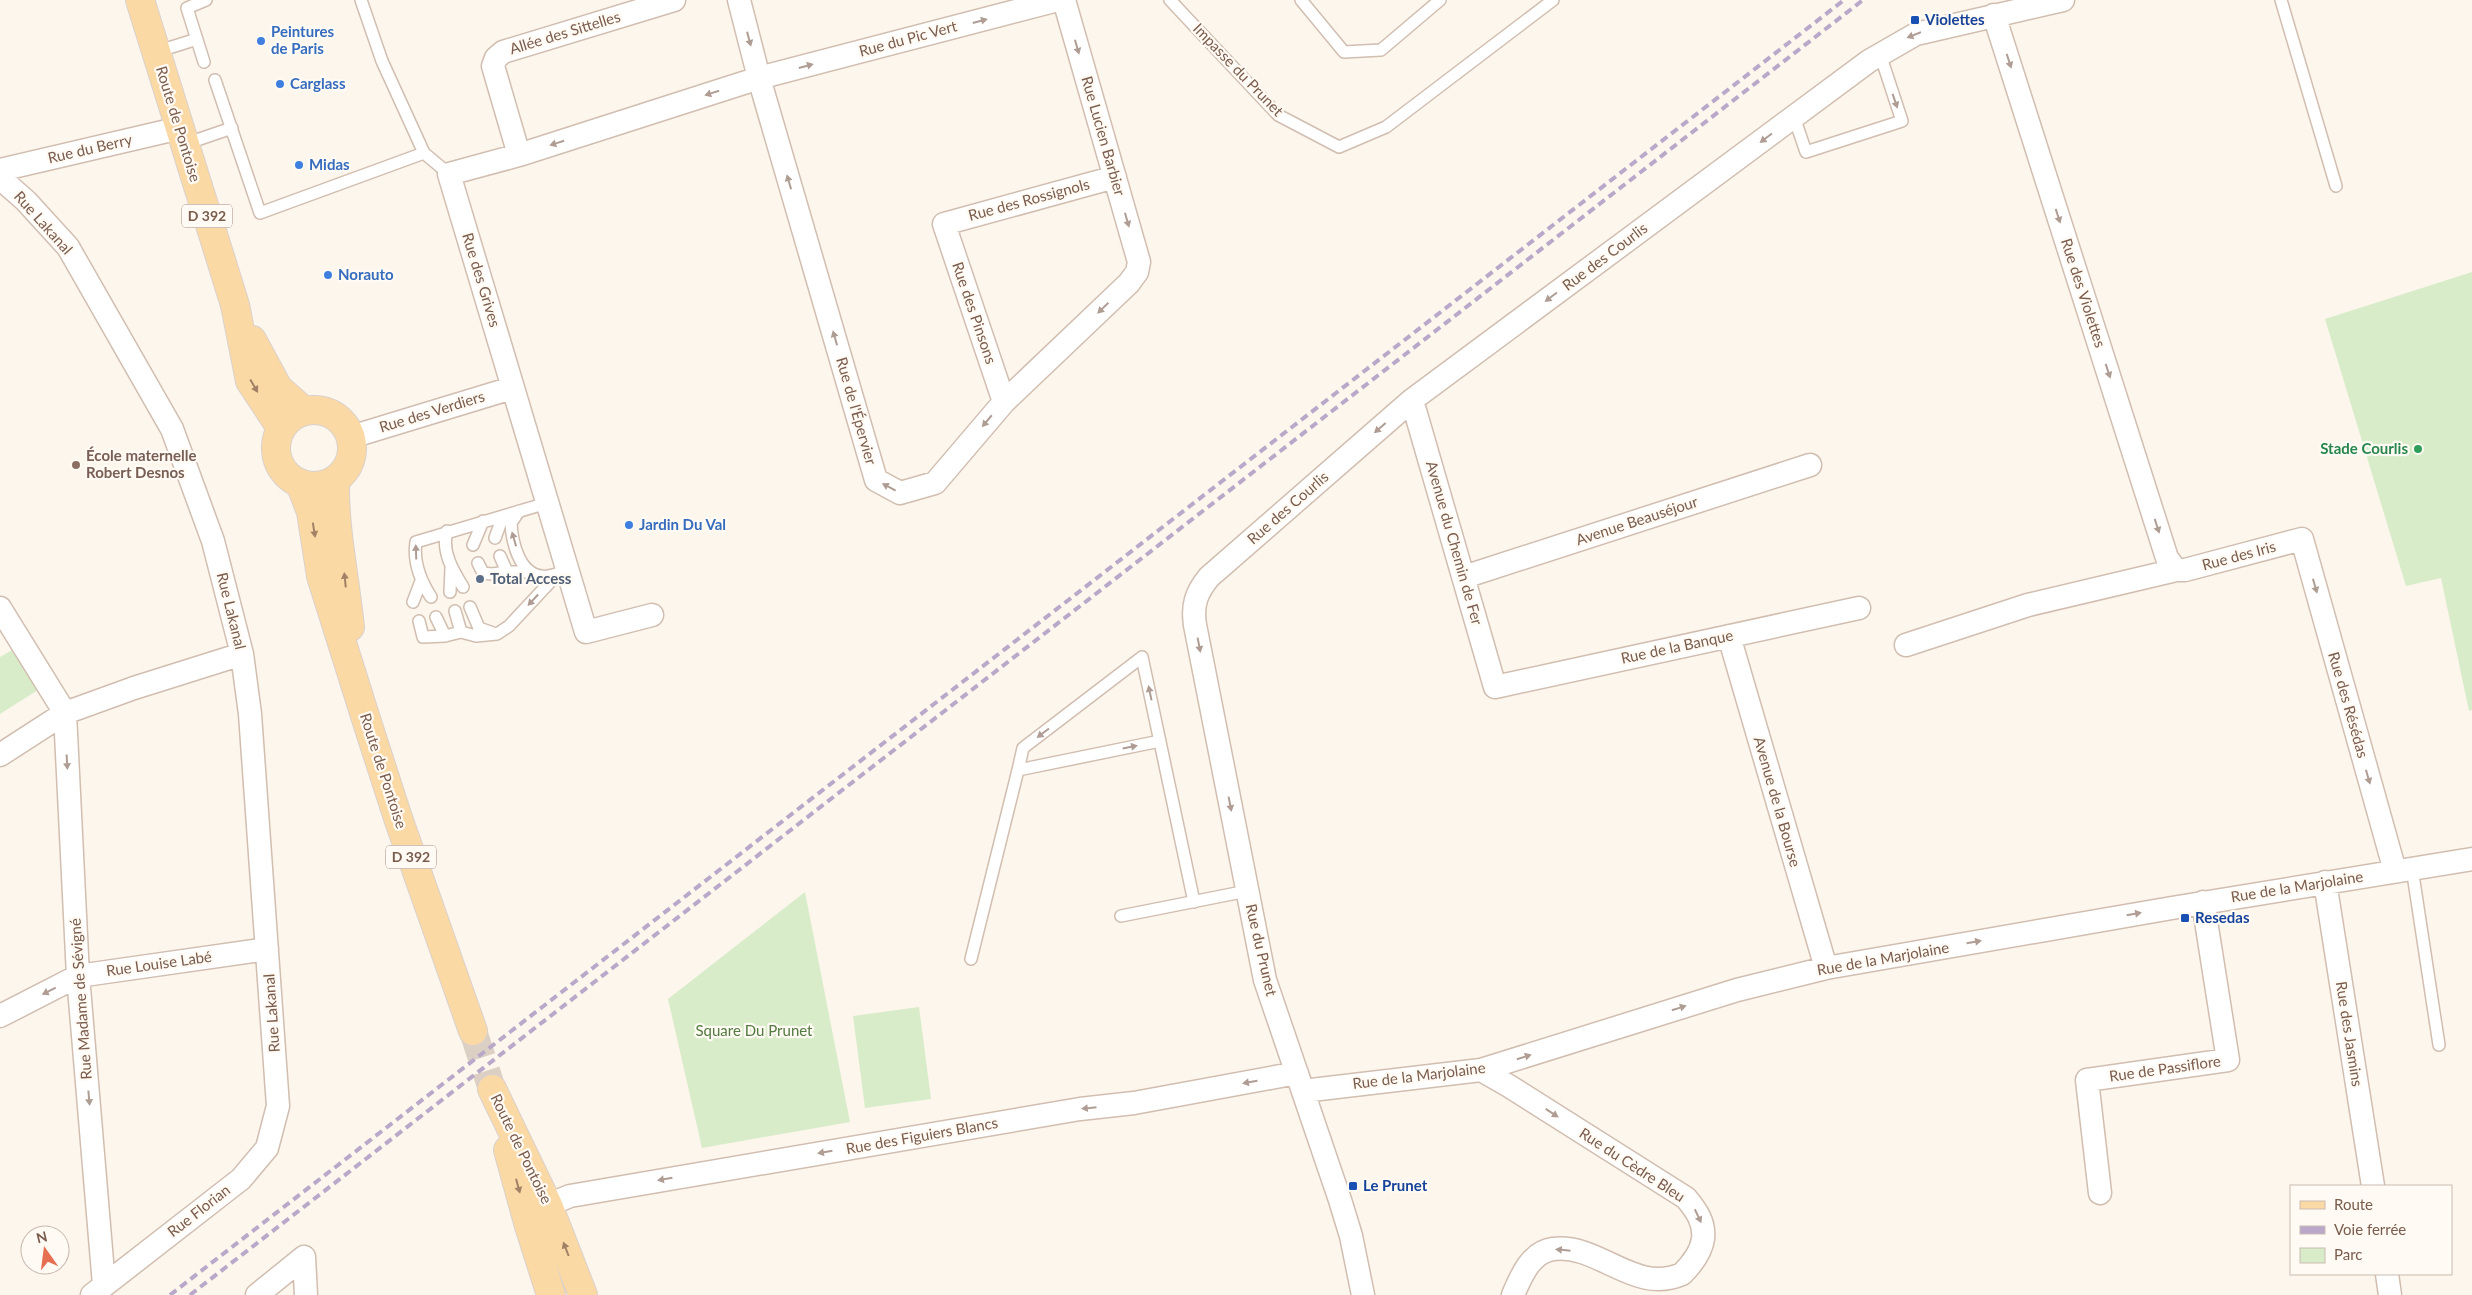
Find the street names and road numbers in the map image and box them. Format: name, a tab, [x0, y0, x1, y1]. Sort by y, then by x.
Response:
street label: Allée des Sittelles	[507, 7, 622, 57]
street label: Rue du Pic Vert	[857, 16, 959, 60]
street label: Impasse du Prunet	[1190, 19, 1288, 120]
street label: Route de Pontoise	[153, 64, 205, 184]
street label: Rue Lucien Barbier	[1078, 74, 1130, 198]
street label: Rue du Berry	[46, 130, 134, 166]
street label: Rue des Rossignols	[966, 174, 1091, 224]
street label: Rue Lakanal	[11, 187, 77, 258]
road number: D 392	[182, 205, 232, 228]
street label: Rue des Courlis	[1558, 218, 1650, 294]
street label: Rue des Grives	[459, 230, 505, 329]
street label: Rue des Violettes	[2058, 236, 2110, 350]
street label: Rue des Pinsons	[949, 259, 1001, 366]
street label: Rue de l'Épervier	[833, 355, 881, 467]
street label: Rue des Verdiers	[377, 386, 487, 436]
street label: Avenue du Chemin de Fer	[1423, 459, 1487, 627]
street label: Rue des Courlis	[1243, 467, 1332, 547]
street label: Avenue Beauséjour	[1573, 492, 1700, 548]
street label: Rue des Iris	[2200, 537, 2278, 573]
street label: Rue Lakanal	[214, 570, 250, 651]
street label: Rue de la Banque	[1619, 625, 1735, 667]
street label: Rue des Résédas	[2325, 650, 2373, 760]
street label: Route de Pontoise	[357, 711, 411, 831]
street label: Avenue de la Bourse	[1751, 734, 1805, 869]
road number: D 392	[386, 846, 436, 869]
street label: Rue de la Marjolaine	[2229, 867, 2364, 905]
street label: Rue du Prunet	[1243, 902, 1281, 998]
street label: Rue Madame de Sévigné	[65, 918, 95, 1080]
street label: Rue de la Marjolaine	[1815, 938, 1950, 978]
street label: Rue Louise Labé	[105, 947, 213, 979]
street label: Rue Lakanal	[259, 973, 283, 1053]
street label: Rue des Jasmins	[2333, 980, 2367, 1088]
street label: Rue de Passiflore	[2108, 1051, 2222, 1085]
street label: Rue de la Marjolaine	[1351, 1058, 1486, 1092]
street label: Route de Pontoise	[487, 1091, 556, 1207]
street label: Rue des Figuiers Blancs	[844, 1113, 999, 1157]
street label: Rue du Cèdre Bleu	[1576, 1123, 1689, 1205]
street label: Rue Florian	[163, 1180, 233, 1240]

